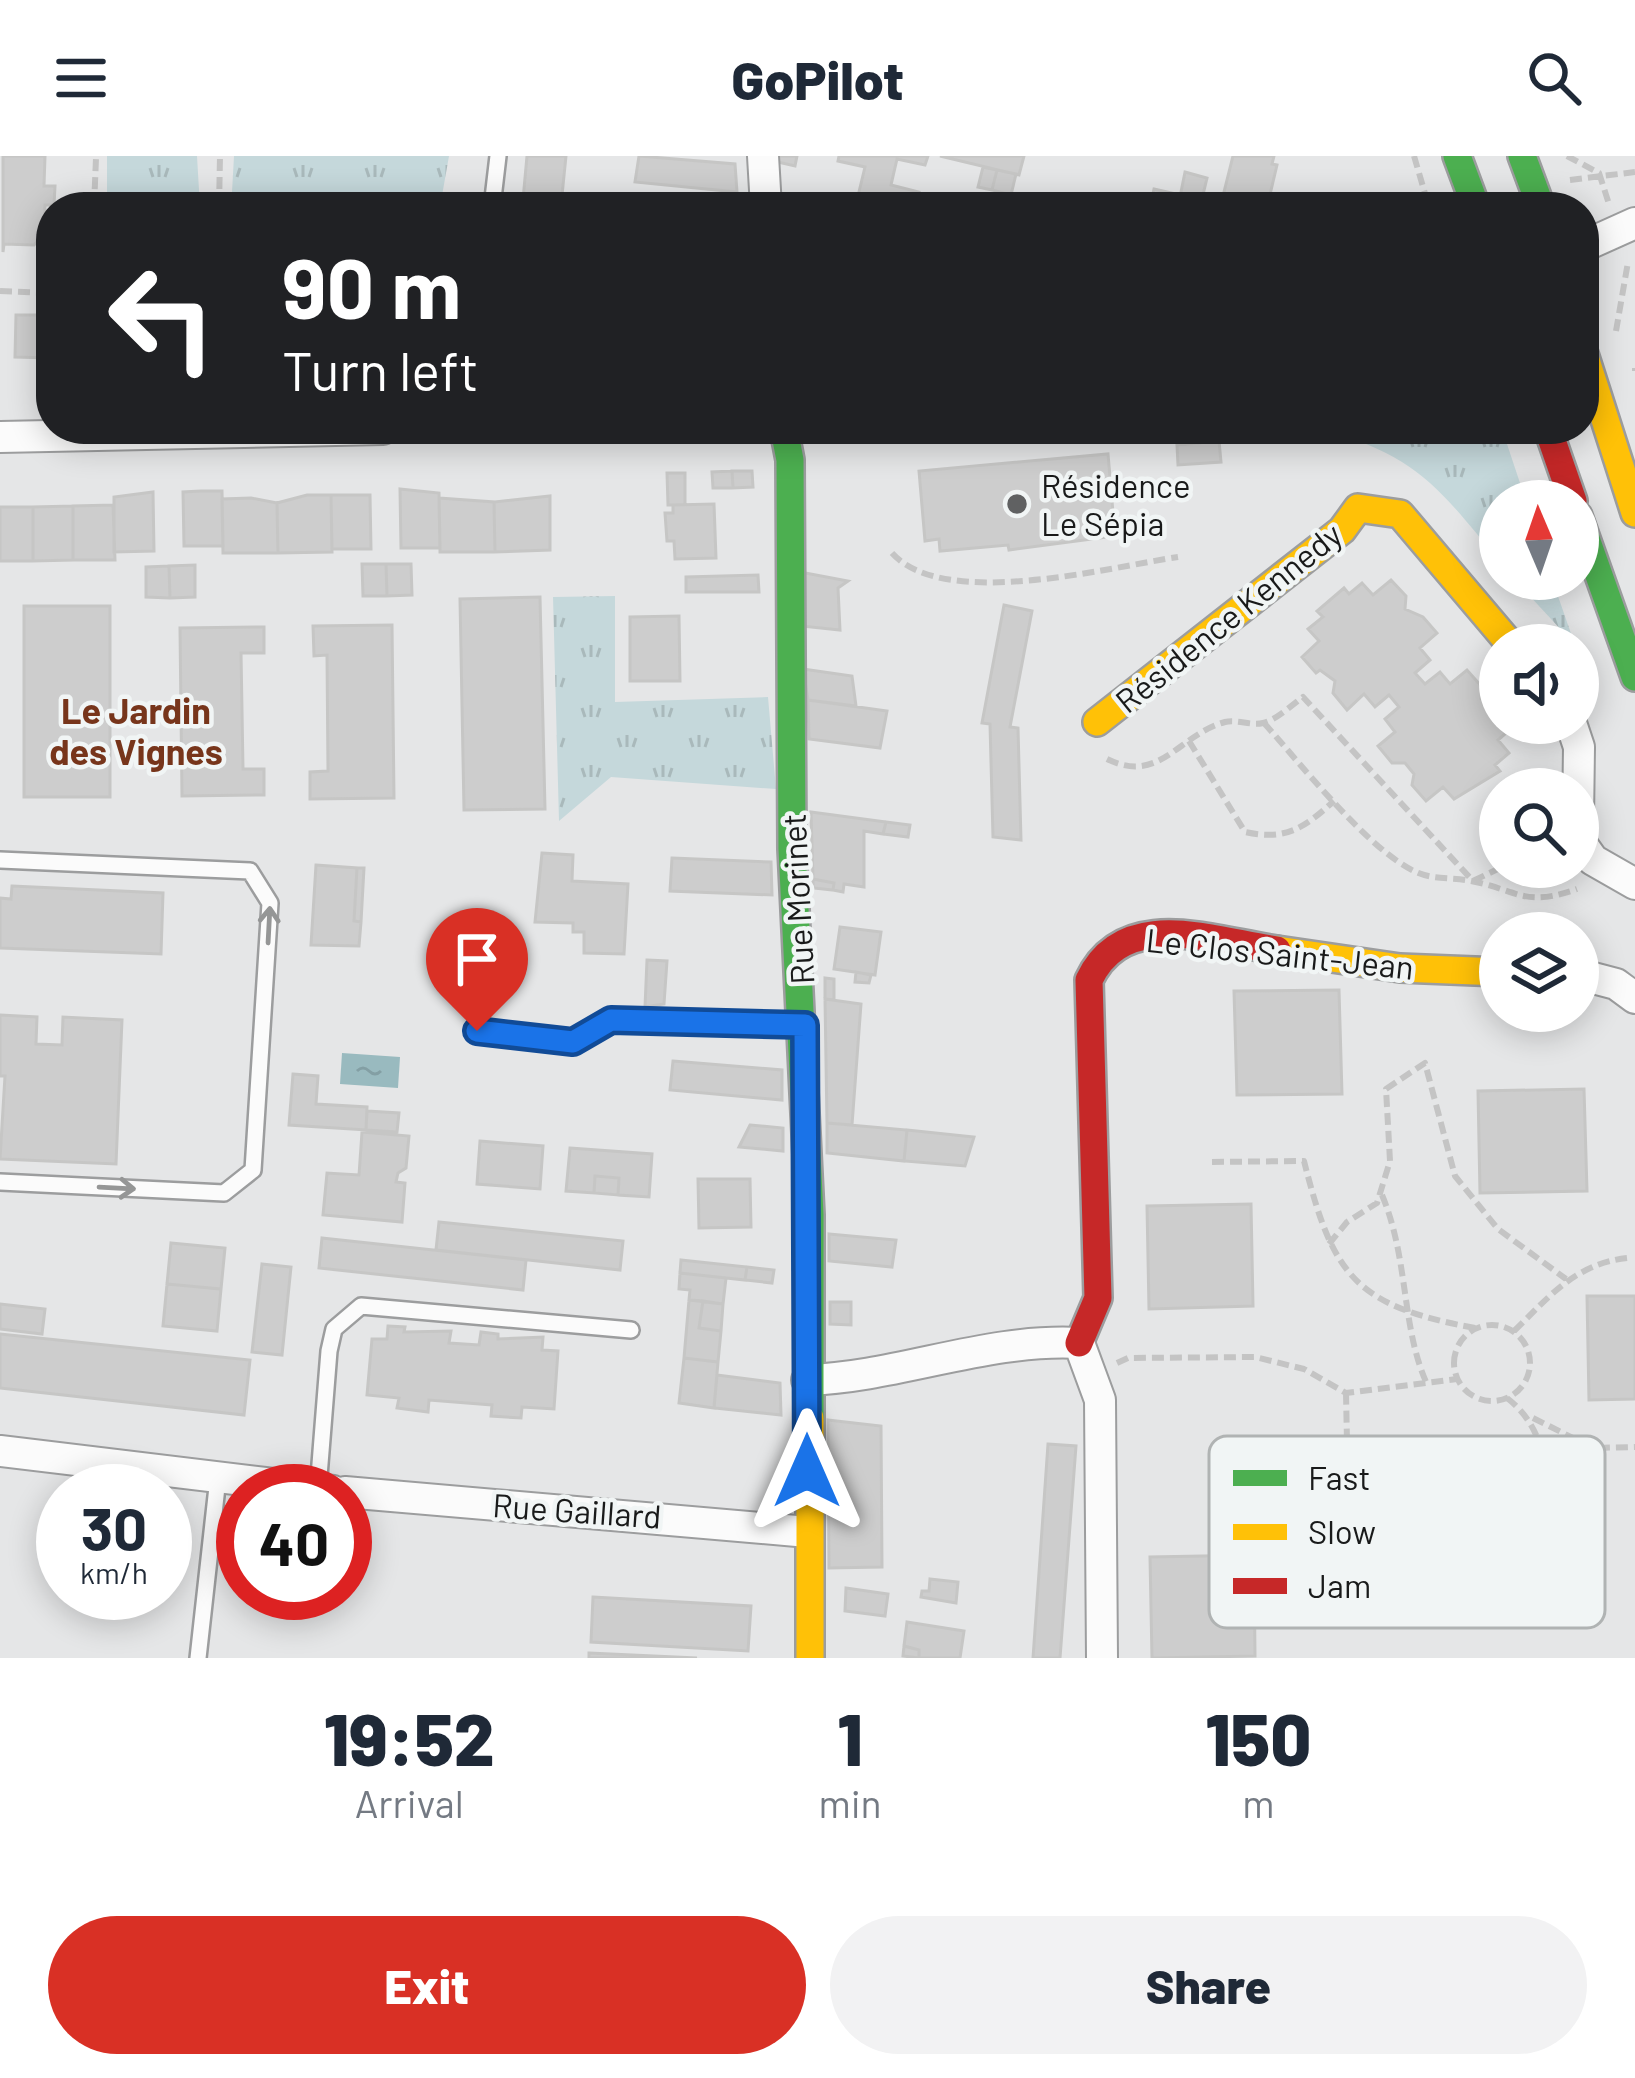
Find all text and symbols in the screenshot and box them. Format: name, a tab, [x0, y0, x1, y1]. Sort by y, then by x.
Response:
icon: menu	[48, 45, 114, 111]
icon: search	[1521, 45, 1587, 111]
text: GoPilot	[731, 46, 904, 111]
text: 90 m	[282, 235, 461, 336]
icon: left	[84, 240, 240, 396]
text: Turn left	[282, 337, 479, 402]
place label: Résidence Le Sépia	[1041, 465, 1191, 543]
north arrow	[1479, 480, 1599, 600]
map controls	[1479, 480, 1599, 1032]
marker: Résidence Le Sépia	[1004, 491, 1030, 517]
street label: Résidence Kennedy	[1107, 514, 1349, 720]
button: sound	[1479, 624, 1599, 744]
district label: Le Jardin des Vignes	[49, 688, 223, 772]
button: search	[1479, 768, 1599, 888]
street label: Rue Morinet	[773, 813, 821, 985]
one-way arrow	[257, 906, 280, 945]
pin	[426, 908, 528, 1031]
button: layers	[1479, 912, 1599, 1032]
street label: Le Clos Saint-Jean	[1144, 919, 1416, 987]
icon: arrive	[444, 926, 510, 992]
one-way arrow	[97, 1177, 136, 1200]
position arrow	[744, 1408, 870, 1534]
legend	[1209, 1436, 1605, 1628]
text: Fast	[1308, 1457, 1370, 1497]
speed limit sign: 40	[216, 1464, 372, 1620]
street label: Rue Gaillard	[491, 1484, 663, 1536]
text: 30	[81, 1491, 147, 1563]
text: Slow	[1308, 1511, 1376, 1551]
text: km/h	[80, 1554, 148, 1590]
text: Jam	[1308, 1565, 1371, 1605]
text: 19:52	[324, 1694, 495, 1780]
text: 1	[837, 1694, 863, 1780]
text: 150	[1205, 1694, 1311, 1780]
text: Arrival	[355, 1779, 464, 1826]
text: min	[818, 1779, 882, 1826]
text: m	[1242, 1779, 1274, 1826]
button: Exit	[48, 1916, 806, 2054]
button: Share	[830, 1916, 1587, 2054]

